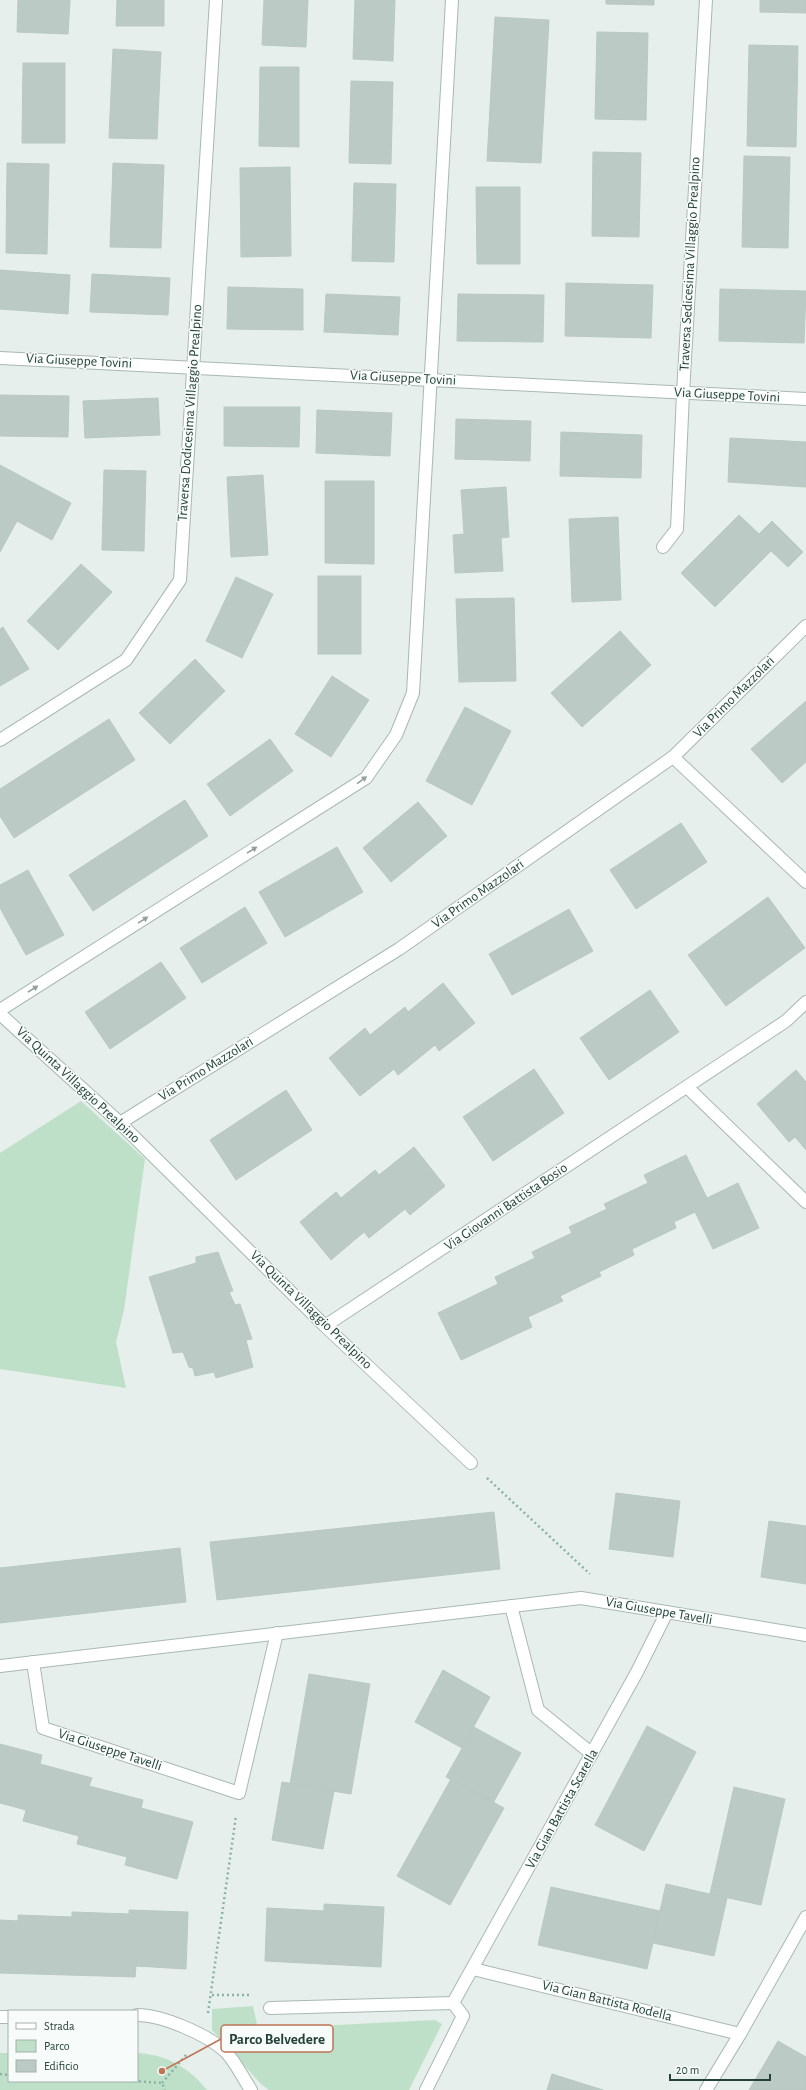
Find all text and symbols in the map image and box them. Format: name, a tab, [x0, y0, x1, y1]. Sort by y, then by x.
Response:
street label: Traversa Sedicesima Villaggio Prealpino	[677, 156, 703, 372]
street label: Traversa Dodicesima Villaggio Prealpino	[175, 304, 205, 522]
street label: Via Giuseppe Tovini	[26, 351, 132, 371]
street label: Via Giuseppe Tovini	[350, 368, 456, 388]
street label: Via Giuseppe Tovini	[674, 385, 780, 405]
street label: Via Primo Mazzolari	[691, 654, 777, 740]
one-way arrow	[356, 776, 367, 784]
one-way arrow	[247, 846, 258, 854]
street label: Via Primo Mazzolari	[429, 857, 527, 931]
one-way arrow	[137, 916, 149, 923]
one-way arrow	[27, 986, 39, 993]
street label: Via Quinta Villaggio Prealpino	[13, 1024, 143, 1146]
street label: Via Primo Mazzolari	[156, 1034, 256, 1104]
street label: Via Giovanni Battista Bosio	[442, 1161, 570, 1253]
street label: Via Quinta Villaggio Prealpino	[247, 1248, 375, 1372]
street label: Via Giuseppe Tavelli	[604, 1595, 714, 1627]
street label: Via Giuseppe Tavelli	[56, 1727, 164, 1773]
street label: Via Gian Battista Scarella	[523, 1746, 601, 1871]
street label: Via Gian Battista Rodella	[540, 1978, 674, 2024]
legend	[8, 2010, 138, 2082]
text: Strada	[44, 2020, 75, 2032]
callout: Parco Belvedere	[221, 2025, 333, 2052]
text: Parco Belvedere	[229, 2032, 325, 2047]
text: Parco	[44, 2040, 70, 2052]
scale bar	[670, 2056, 770, 2082]
text: Edificio	[44, 2060, 79, 2072]
text: 20 m	[676, 2064, 699, 2076]

